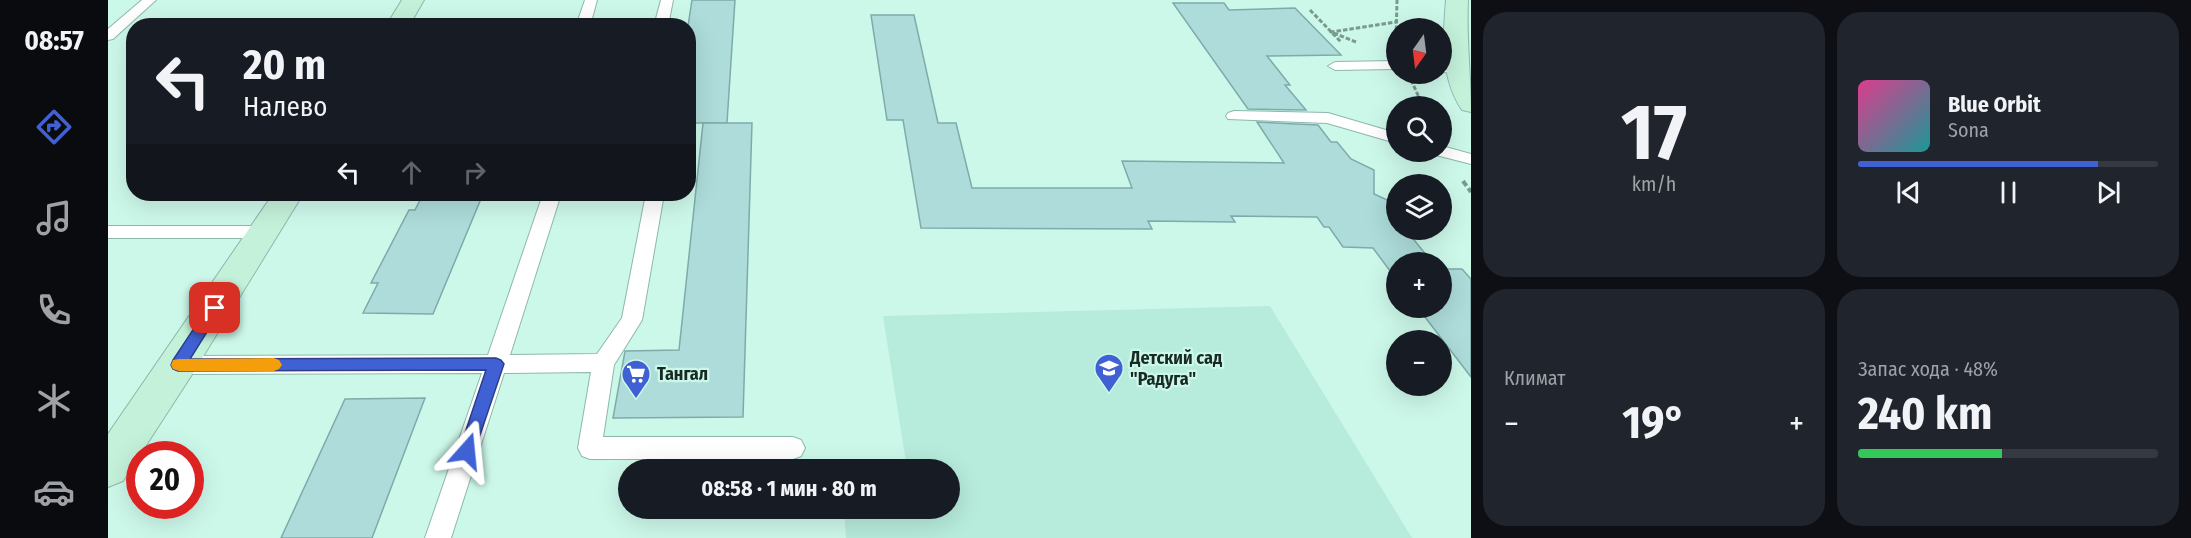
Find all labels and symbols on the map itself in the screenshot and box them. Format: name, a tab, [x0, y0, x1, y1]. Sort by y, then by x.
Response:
north arrow	[1386, 18, 1452, 84]
pin	[189, 282, 240, 333]
place label: Детский сад "Радуга"	[1129, 347, 1222, 390]
school or university icon: Детский сад "Радуга"	[1093, 352, 1125, 394]
supermarket icon: Тангал	[620, 358, 652, 400]
place label: Тангал	[657, 363, 708, 385]
position arrow	[435, 419, 499, 483]
speed limit sign: 20	[126, 441, 204, 519]

